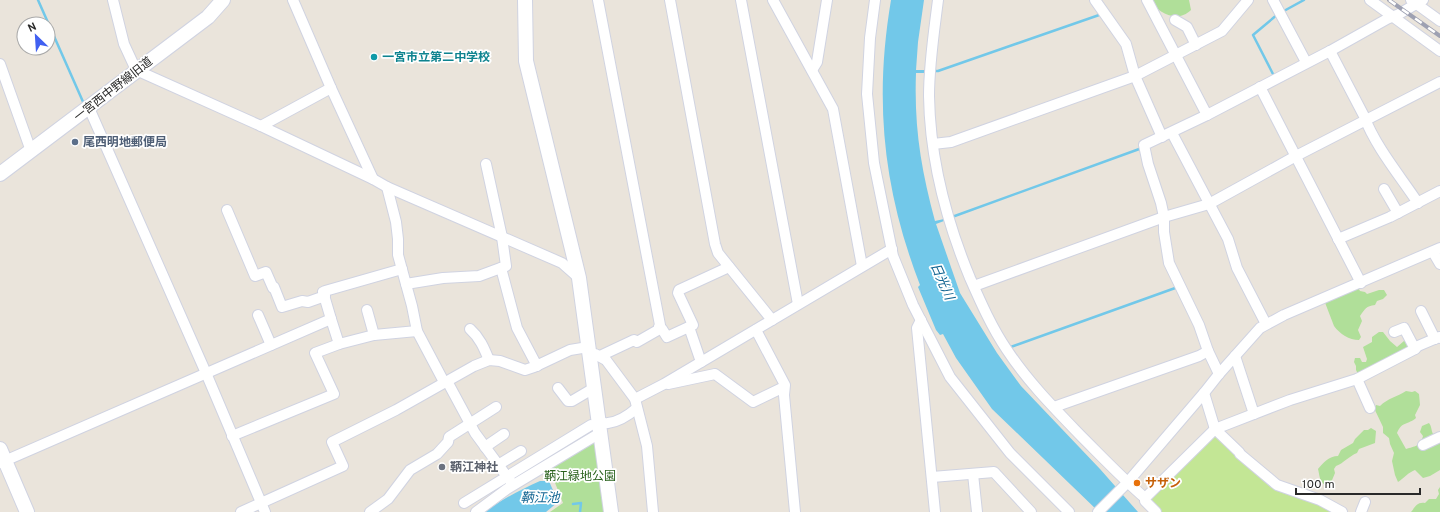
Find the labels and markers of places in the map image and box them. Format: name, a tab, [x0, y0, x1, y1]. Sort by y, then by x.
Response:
place label: 一宮市立第二中学校	[382, 50, 490, 66]
marker: 一宮市立第二中学校	[369, 52, 379, 62]
place label: 尾西明地郵便局	[83, 135, 167, 151]
marker: 尾西明地郵便局	[70, 137, 80, 147]
place label: 鞆江神社	[450, 460, 498, 476]
marker: 鞆江神社	[437, 462, 447, 472]
place label: サザン	[1145, 476, 1181, 492]
marker: サザン	[1132, 478, 1142, 488]

